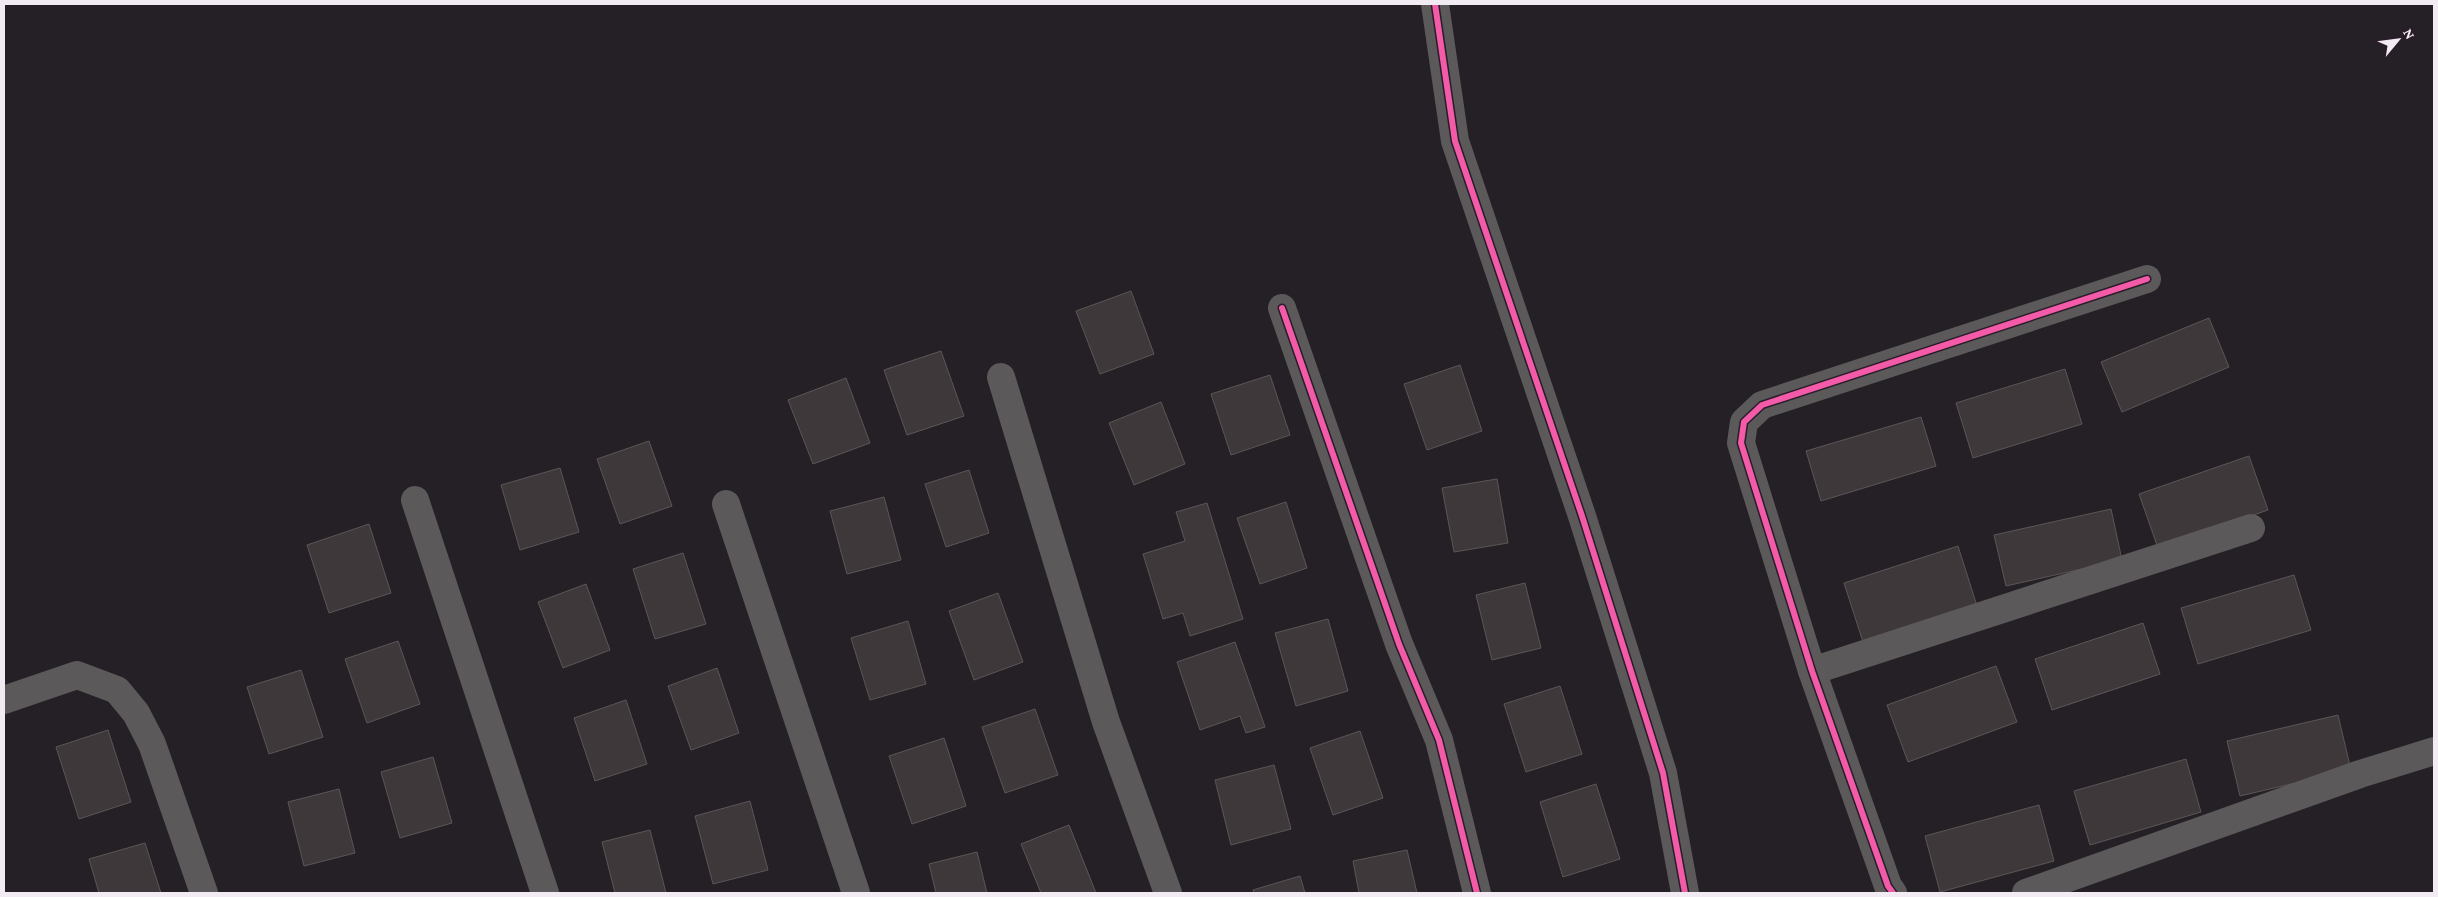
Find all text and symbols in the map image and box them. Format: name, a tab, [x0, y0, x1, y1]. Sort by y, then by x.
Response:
north arrow	[2373, 15, 2423, 65]
text: N	[2400, 26, 2419, 42]

